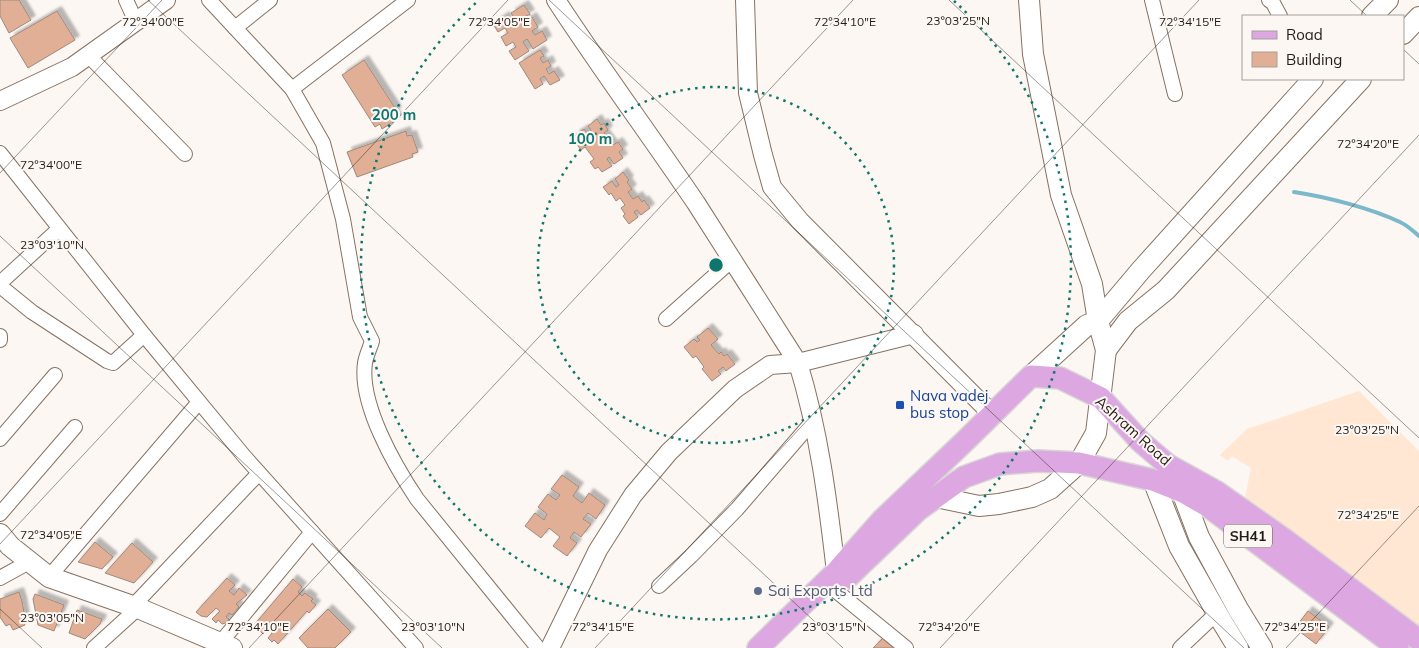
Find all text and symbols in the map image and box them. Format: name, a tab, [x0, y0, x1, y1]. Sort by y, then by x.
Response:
text: 23°03'25"N	[926, 13, 990, 28]
text: 72°34'00"E	[122, 14, 184, 29]
text: 72°34'05"E	[468, 14, 530, 29]
text: 72°34'10"E	[814, 14, 876, 29]
text: 72°34'15"E	[1159, 14, 1221, 29]
legend	[1242, 15, 1404, 80]
text: Road	[1286, 25, 1323, 44]
text: Building	[1286, 50, 1342, 69]
text: 200 m	[372, 105, 416, 124]
text: 100 m	[568, 129, 612, 148]
text: 72°34'20"E	[1337, 136, 1399, 151]
text: 72°34'00"E	[20, 157, 82, 172]
text: 23°03'10"N	[20, 237, 84, 252]
centre of rings	[707, 256, 725, 274]
place label: Nava vadej bus stop	[910, 386, 988, 422]
street label: Ashram Road	[1092, 392, 1175, 470]
marker: Nava vadej bus stop	[894, 399, 906, 411]
text: 23°03'25"N	[1335, 422, 1399, 437]
text: 72°34'25"E	[1337, 507, 1399, 522]
road number: SH41	[1224, 524, 1272, 548]
text: 72°34'05"E	[20, 527, 82, 542]
place label: Sai Exports Ltd	[768, 581, 873, 600]
marker: Sai Exports Ltd	[752, 585, 764, 597]
text: 23°03'05"N	[20, 610, 84, 625]
text: 72°34'10"E	[227, 619, 289, 634]
text: 23°03'10"N	[401, 619, 465, 634]
text: 72°34'15"E	[572, 619, 634, 634]
text: 23°03'15"N	[802, 619, 866, 634]
text: 72°34'20"E	[918, 619, 980, 634]
text: 72°34'25"E	[1264, 619, 1326, 634]

